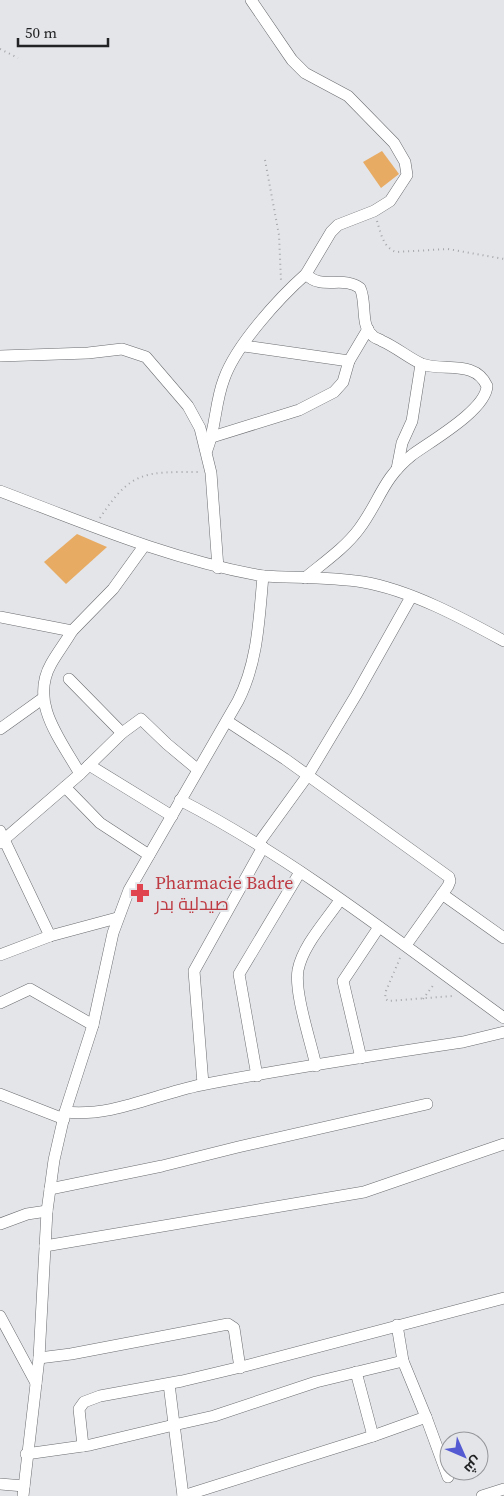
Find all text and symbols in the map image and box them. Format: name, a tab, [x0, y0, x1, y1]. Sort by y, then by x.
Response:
scale bar	[18, 15, 108, 47]
text: 50 m	[25, 22, 57, 43]
place label: Pharmacie Badre صيدلية بدر	[154, 870, 293, 916]
pharmacy icon: Pharmacie Badre صيدلية بدر	[129, 882, 151, 904]
north arrow	[439, 1431, 489, 1481]
text: ش	[460, 1452, 487, 1479]

